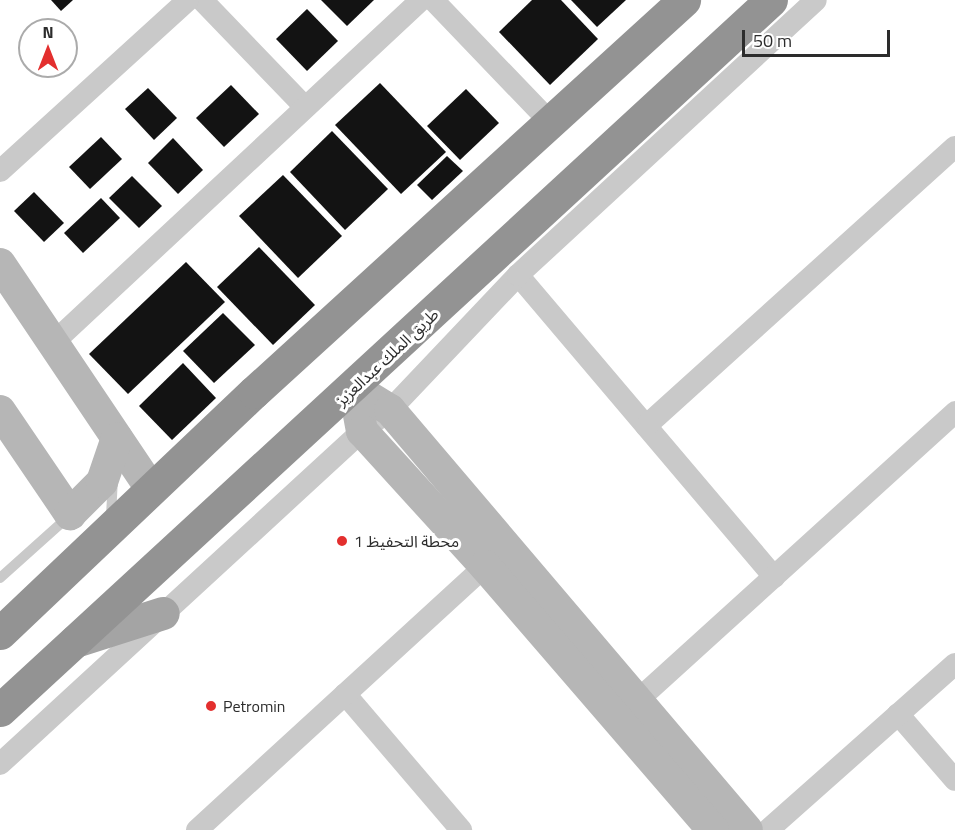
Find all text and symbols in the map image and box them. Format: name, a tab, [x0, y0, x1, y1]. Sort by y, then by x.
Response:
north arrow	[18, 18, 78, 78]
scale bar	[745, 18, 894, 56]
text: N	[42, 20, 54, 44]
text: 50 m	[753, 27, 792, 54]
street label: طريق الملك عبدالعزيز	[332, 304, 442, 410]
place label: محطة التحفيظ 1	[354, 531, 459, 551]
marker: محطة التحفيظ 1	[335, 534, 349, 548]
place label: Petromin	[223, 696, 285, 716]
marker: Petromin	[204, 699, 218, 713]

